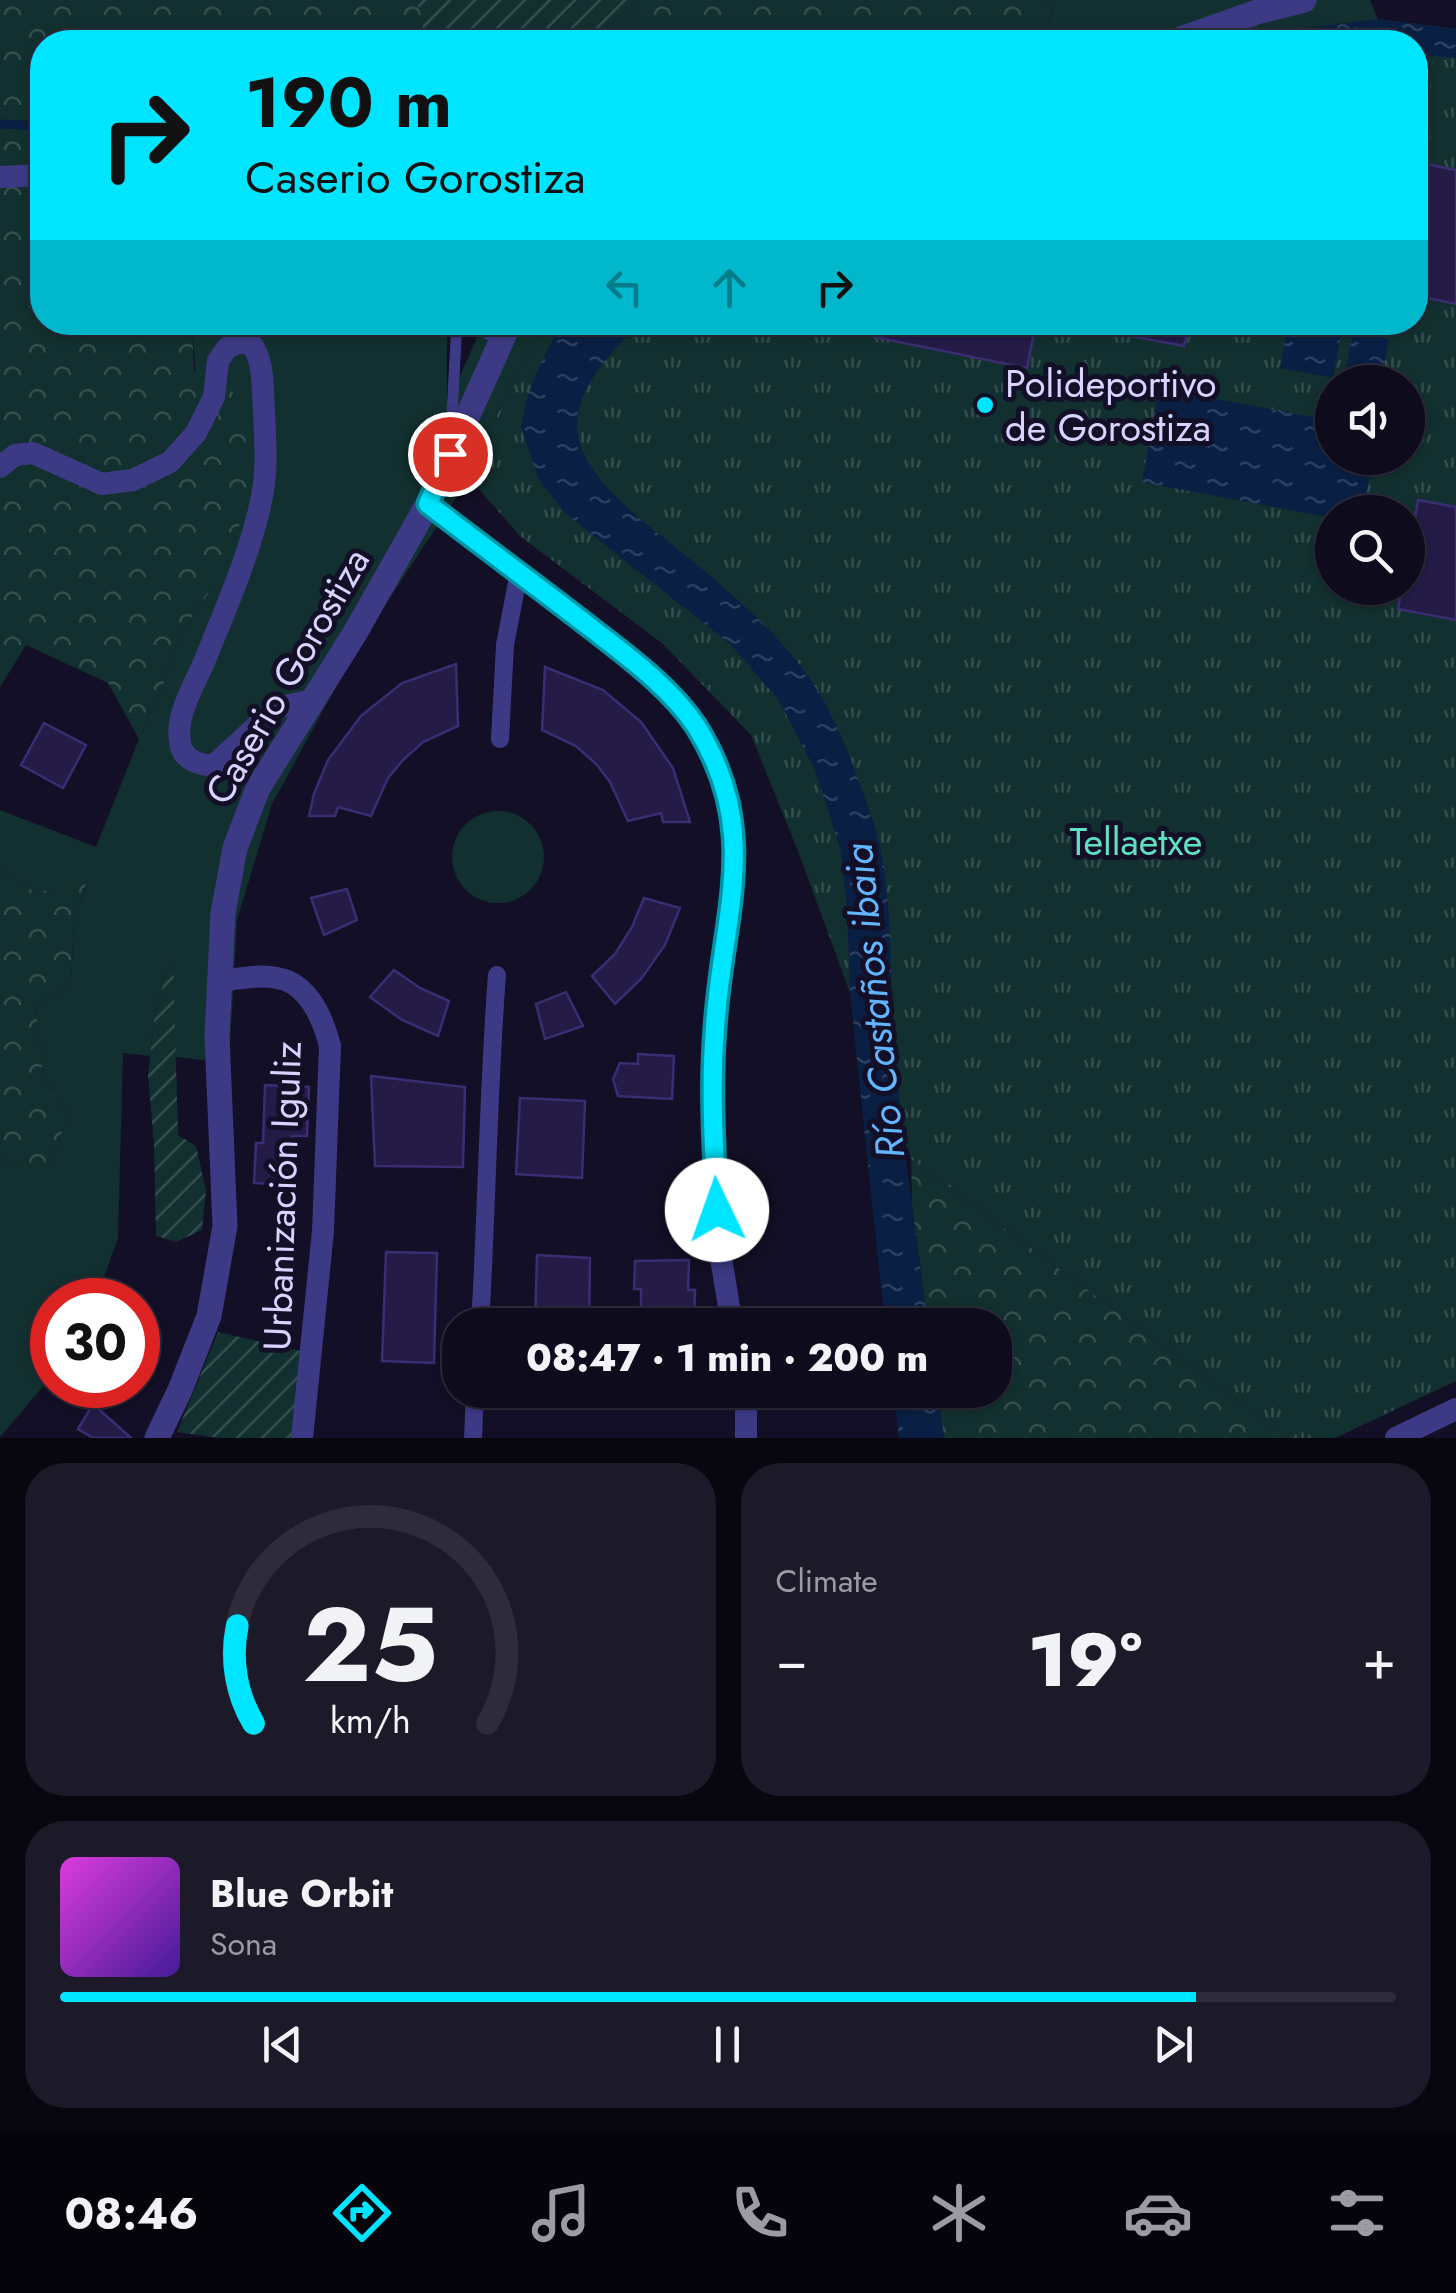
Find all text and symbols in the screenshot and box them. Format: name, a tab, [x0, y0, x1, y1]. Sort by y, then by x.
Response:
text: 190 m	[245, 52, 452, 153]
icon: right	[80, 70, 210, 200]
text: Caserio Gorostiza	[245, 145, 586, 210]
icon: left	[597, 260, 652, 315]
icon: ahead	[702, 260, 757, 315]
icon: right	[807, 260, 862, 315]
place label: Polideportivo de Gorostiza	[1005, 356, 1217, 455]
map controls	[1315, 365, 1425, 605]
button: sound	[1315, 365, 1425, 475]
marker: Polideportivo de Gorostiza	[974, 394, 996, 416]
pin	[408, 412, 493, 497]
icon: arrive	[423, 427, 478, 482]
button: search	[1315, 495, 1425, 605]
street label: Caserio Gorostiza	[191, 538, 383, 814]
park label: Tellaetxe	[1070, 814, 1202, 869]
water label: Río Castaños ibaia	[829, 841, 919, 1161]
street label: Urbanización Iguliz	[249, 1040, 315, 1352]
position arrow	[665, 1158, 769, 1262]
speed limit sign: 30	[30, 1278, 160, 1408]
text: 08:47 · 1 min · 200 m	[526, 1330, 928, 1385]
text: Climate	[776, 1558, 878, 1604]
text: 25	[303, 1570, 438, 1720]
text: 19°	[1028, 1606, 1142, 1714]
text: −	[776, 1620, 808, 1700]
text: +	[1362, 1620, 1396, 1700]
text: km/h	[330, 1695, 411, 1746]
text: Blue Orbit	[210, 1866, 393, 1921]
text: Sona	[210, 1921, 277, 1967]
icon: previous	[255, 2017, 310, 2072]
icon: pause	[700, 2017, 755, 2072]
icon: next	[1146, 2017, 1201, 2072]
icon: directions	[327, 2178, 397, 2248]
icon: music	[526, 2178, 596, 2248]
icon: phone	[725, 2178, 795, 2248]
icon: climate	[924, 2178, 994, 2248]
icon: car	[1123, 2178, 1193, 2248]
icon: filters	[1322, 2178, 1392, 2248]
text: 08:46	[64, 2181, 198, 2246]

